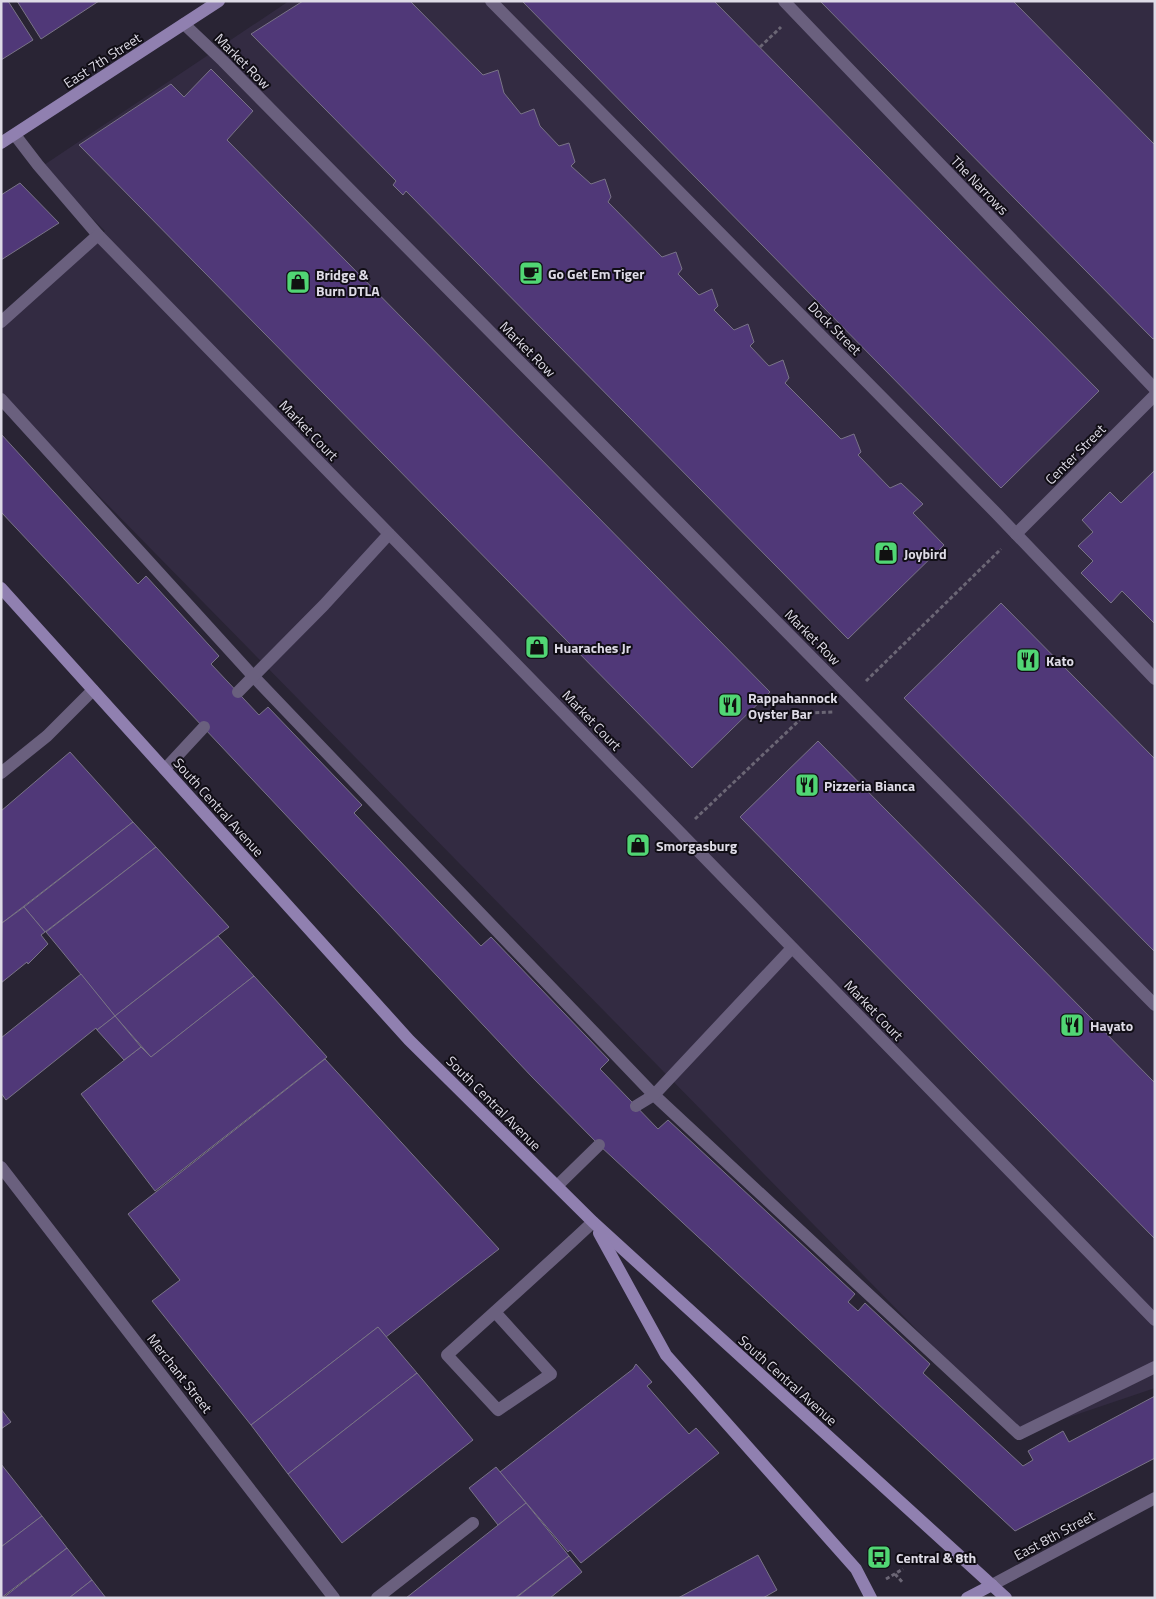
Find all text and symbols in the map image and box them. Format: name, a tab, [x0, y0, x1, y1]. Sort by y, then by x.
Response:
street label: East 7th Street	[59, 27, 145, 93]
street label: Market Row	[210, 28, 276, 94]
street label: The Narrows	[946, 151, 1014, 219]
cafe icon: Go Get Em Tiger	[518, 260, 544, 286]
place label: Go Get Em Tiger	[548, 263, 644, 284]
place label: Bridge & Burn DTLA	[316, 264, 380, 301]
shop icon: Bridge & Burn DTLA	[285, 269, 311, 295]
street label: Dock Street	[803, 296, 867, 360]
street label: Market Row	[495, 316, 561, 382]
street label: Market Court	[275, 395, 343, 465]
street label: Center Street	[1040, 419, 1110, 489]
shop icon: Joybird	[873, 540, 899, 566]
place label: Joybird	[904, 543, 947, 564]
street label: Market Row	[780, 604, 846, 670]
shop icon: Huaraches Jr	[524, 634, 550, 660]
place label: Huaraches Jr	[554, 637, 631, 658]
restaurant icon: Kato	[1015, 647, 1041, 673]
place label: Kato	[1046, 650, 1074, 671]
street label: Market Court	[558, 685, 626, 755]
place label: Rappahannock Oyster Bar	[748, 687, 838, 724]
restaurant icon: Rappahannock Oyster Bar	[717, 692, 743, 718]
street label: South Central Avenue	[169, 753, 269, 861]
restaurant icon: Pizzeria Bianca	[794, 772, 820, 798]
place label: Pizzeria Bianca	[824, 775, 915, 796]
shop icon: Smorgasburg	[625, 832, 651, 858]
place label: Smorgasburg	[656, 835, 738, 856]
street label: Market Court	[840, 975, 908, 1045]
restaurant icon: Hayato	[1059, 1012, 1085, 1038]
place label: Hayato	[1090, 1015, 1133, 1036]
street label: South Central Avenue	[442, 1051, 546, 1155]
street label: Merchant Street	[142, 1329, 218, 1417]
street label: South Central Avenue	[734, 1330, 842, 1430]
street label: East 8th Street	[1010, 1505, 1098, 1565]
bus stop icon: Central & 8th	[866, 1544, 892, 1570]
place label: Central & 8th	[896, 1547, 976, 1568]

